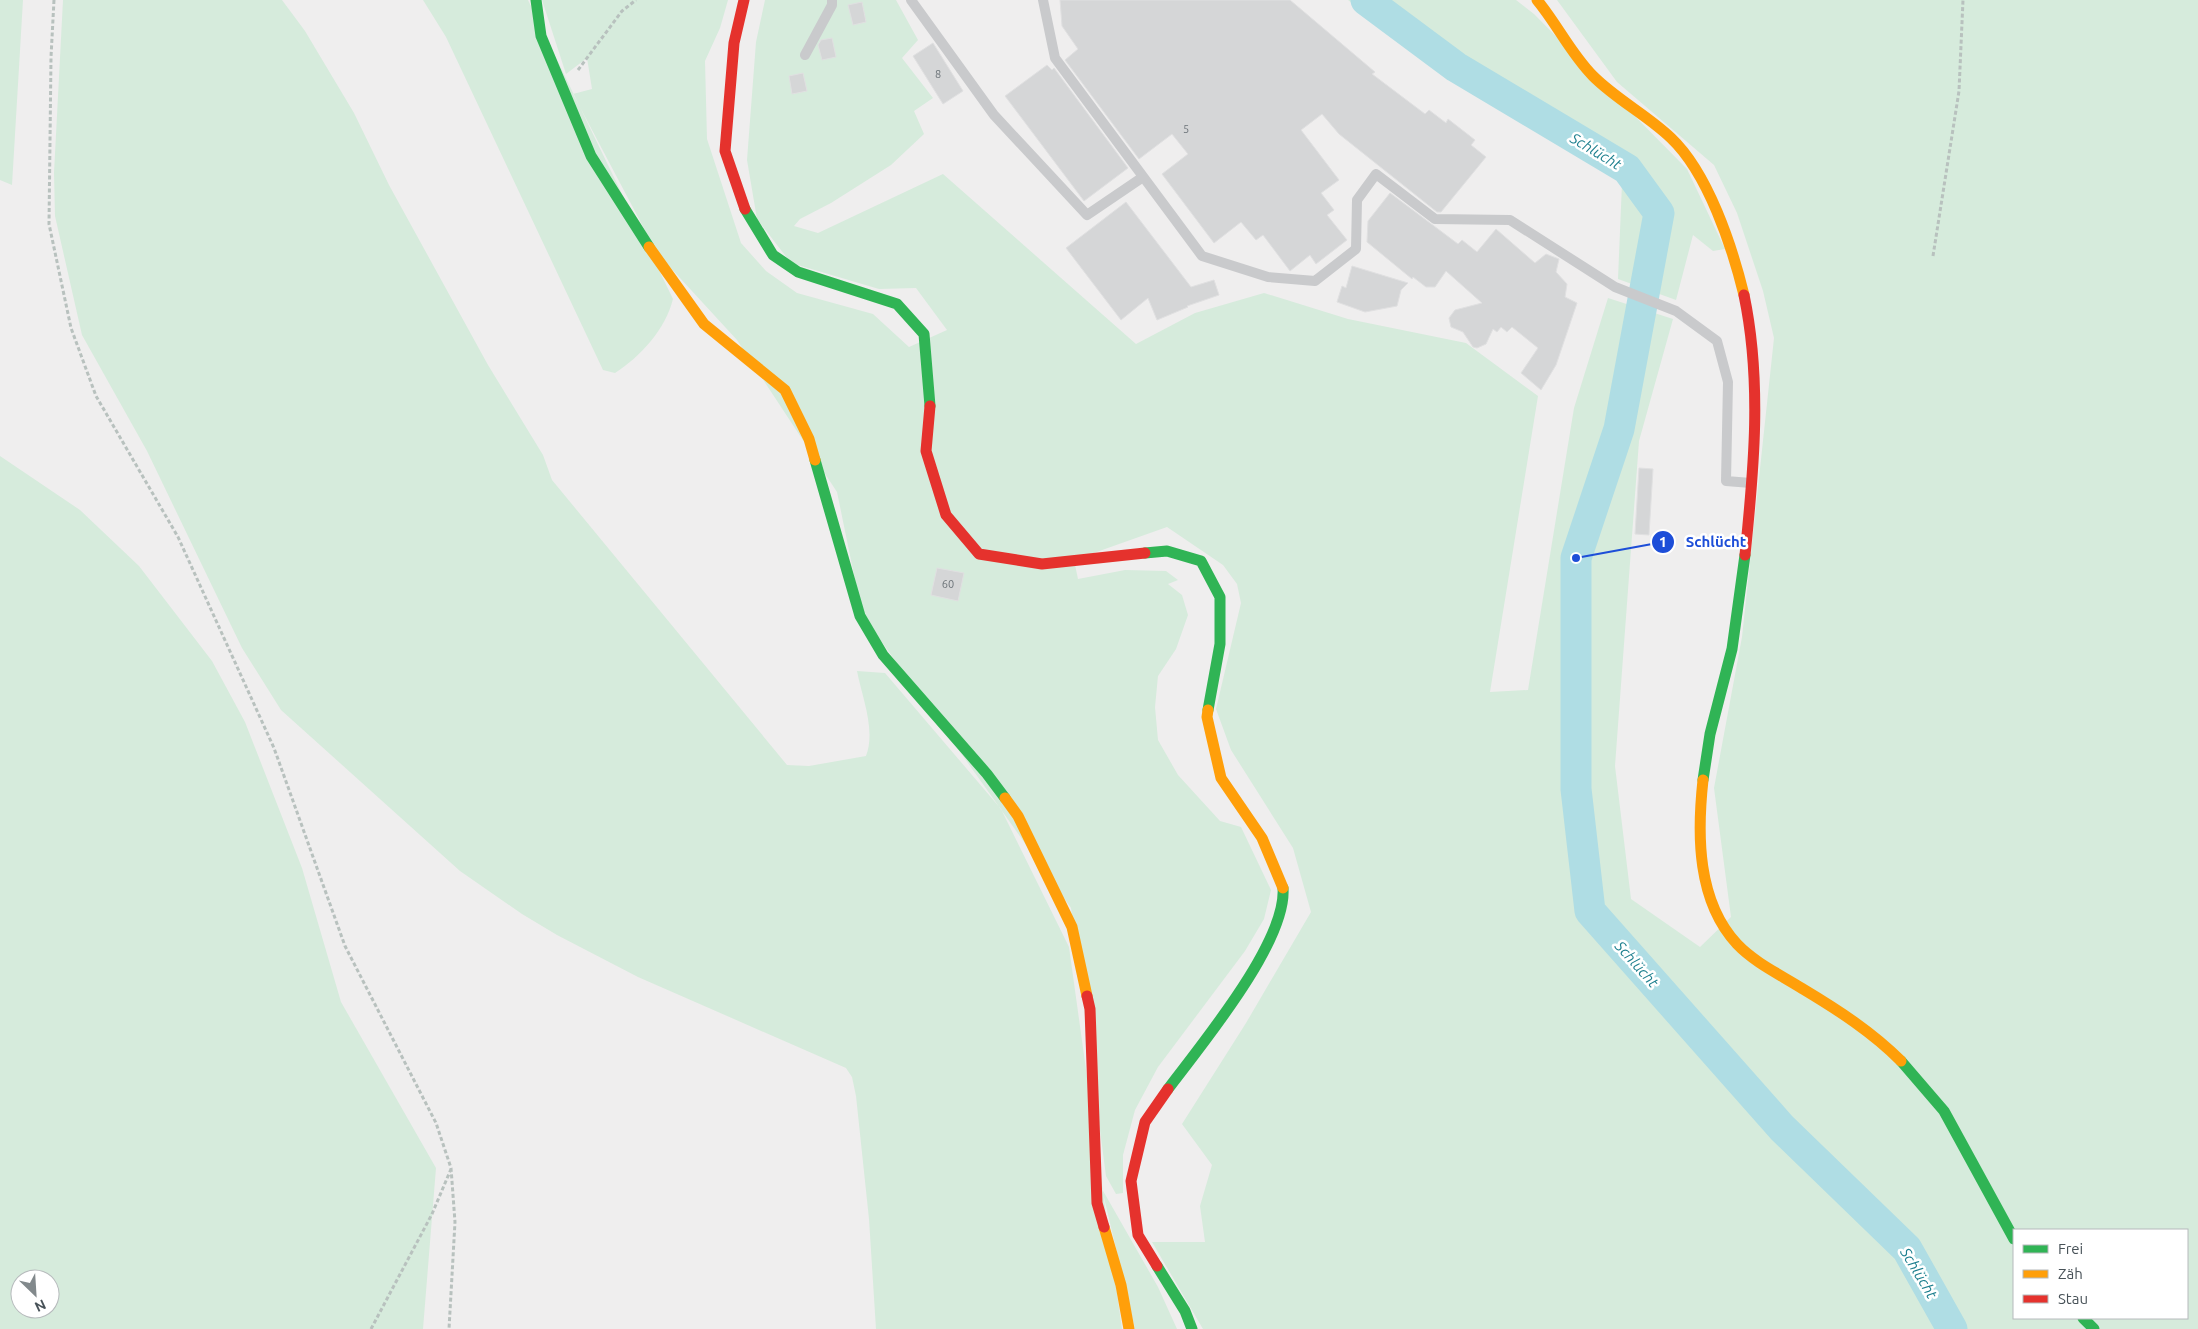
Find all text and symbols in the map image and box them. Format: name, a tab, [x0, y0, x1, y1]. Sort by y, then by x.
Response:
house number: 8	[935, 68, 941, 80]
house number: 5	[1183, 123, 1189, 135]
water label: Schlücht	[1567, 129, 1625, 173]
callout: Schlücht	[1651, 527, 1756, 557]
text: 1	[1659, 533, 1667, 550]
text: Schlücht	[1686, 533, 1747, 550]
house number: 60	[942, 578, 954, 590]
water label: Schlücht	[1611, 937, 1662, 991]
legend	[2013, 1229, 2188, 1319]
text: Frei	[2058, 1240, 2083, 1257]
water label: Schlücht	[1897, 1244, 1941, 1302]
text: Zäh	[2058, 1265, 2083, 1282]
north arrow	[10, 1269, 60, 1319]
text: Stau	[2058, 1290, 2088, 1307]
text: N	[32, 1296, 49, 1315]

